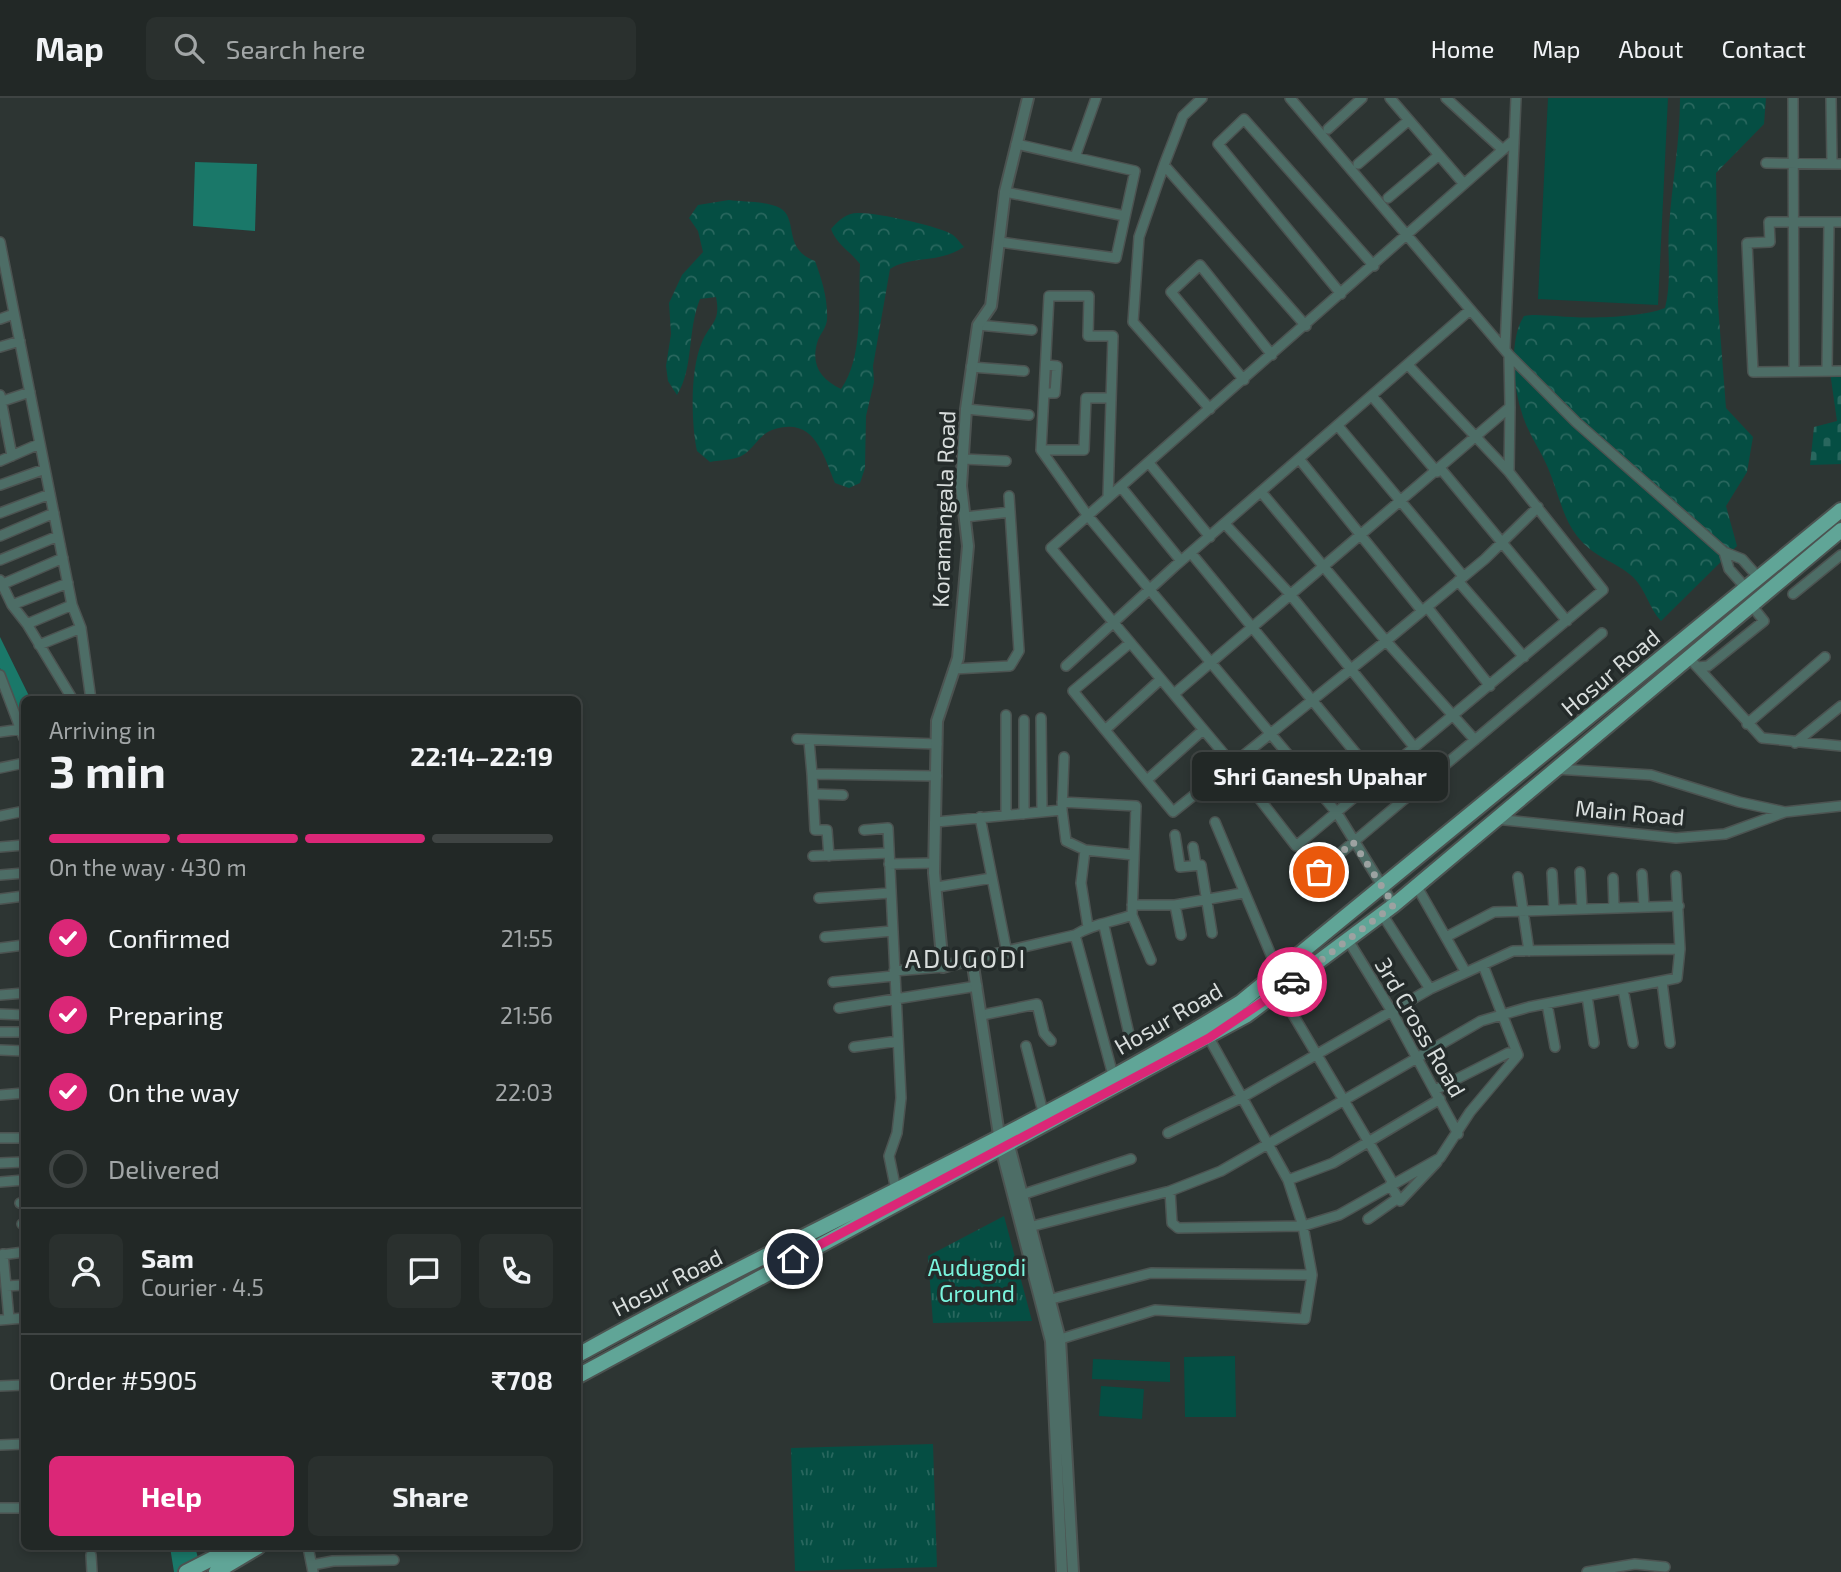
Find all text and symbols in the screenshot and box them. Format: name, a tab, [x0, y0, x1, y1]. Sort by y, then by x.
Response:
search box	[146, 17, 636, 80]
text: Map	[35, 28, 104, 68]
icon: search	[170, 29, 208, 67]
text: Search here	[226, 33, 365, 64]
text: Home	[1431, 34, 1494, 63]
text: Map	[1532, 34, 1580, 63]
text: About	[1618, 34, 1684, 63]
text: Contact	[1722, 34, 1806, 63]
street label: Koramangala Road	[926, 410, 960, 608]
street label: Hosur Road	[1555, 623, 1665, 721]
text: Arriving in	[49, 716, 156, 744]
text: 22:14–22:19	[410, 740, 553, 771]
text: 3 min	[49, 742, 166, 797]
callout: Shri Ganesh Upahar	[1191, 753, 1447, 802]
text: Shri Ganesh Upahar	[1213, 762, 1427, 790]
street label: Main Road	[1574, 793, 1686, 831]
pin	[1289, 842, 1349, 902]
text: On the way · 430 m	[49, 853, 247, 881]
icon: bag	[1300, 853, 1338, 891]
icon: check	[49, 919, 87, 957]
text: Confirmed	[108, 922, 231, 953]
text: 21:55	[501, 924, 553, 952]
district label: ADUGODI	[905, 942, 1027, 973]
courier	[1257, 947, 1327, 1017]
street label: 3rd Cross Road	[1370, 952, 1472, 1102]
icon: car	[1273, 963, 1311, 1001]
street label: Hosur Road	[1109, 976, 1227, 1060]
icon: check	[49, 996, 87, 1034]
text: Preparing	[108, 999, 223, 1030]
text: 21:56	[500, 1001, 553, 1029]
icon: check	[49, 1073, 87, 1111]
text: On the way	[108, 1076, 239, 1107]
text: 22:03	[495, 1078, 553, 1106]
text: Delivered	[108, 1153, 220, 1184]
pin	[763, 1229, 823, 1289]
button: person	[49, 1234, 123, 1308]
button: chat	[387, 1234, 461, 1308]
button: phone	[479, 1234, 553, 1308]
icon: home	[774, 1240, 812, 1278]
text: Sam	[141, 1242, 194, 1273]
street label: Hosur Road	[607, 1242, 727, 1322]
park label: Audugodi Ground	[928, 1253, 1026, 1307]
text: Courier · 4.5	[141, 1273, 264, 1301]
text: Order #5905	[49, 1364, 197, 1395]
text: ₹708	[491, 1364, 553, 1395]
button: Help	[49, 1456, 294, 1536]
button: Share	[308, 1456, 553, 1536]

